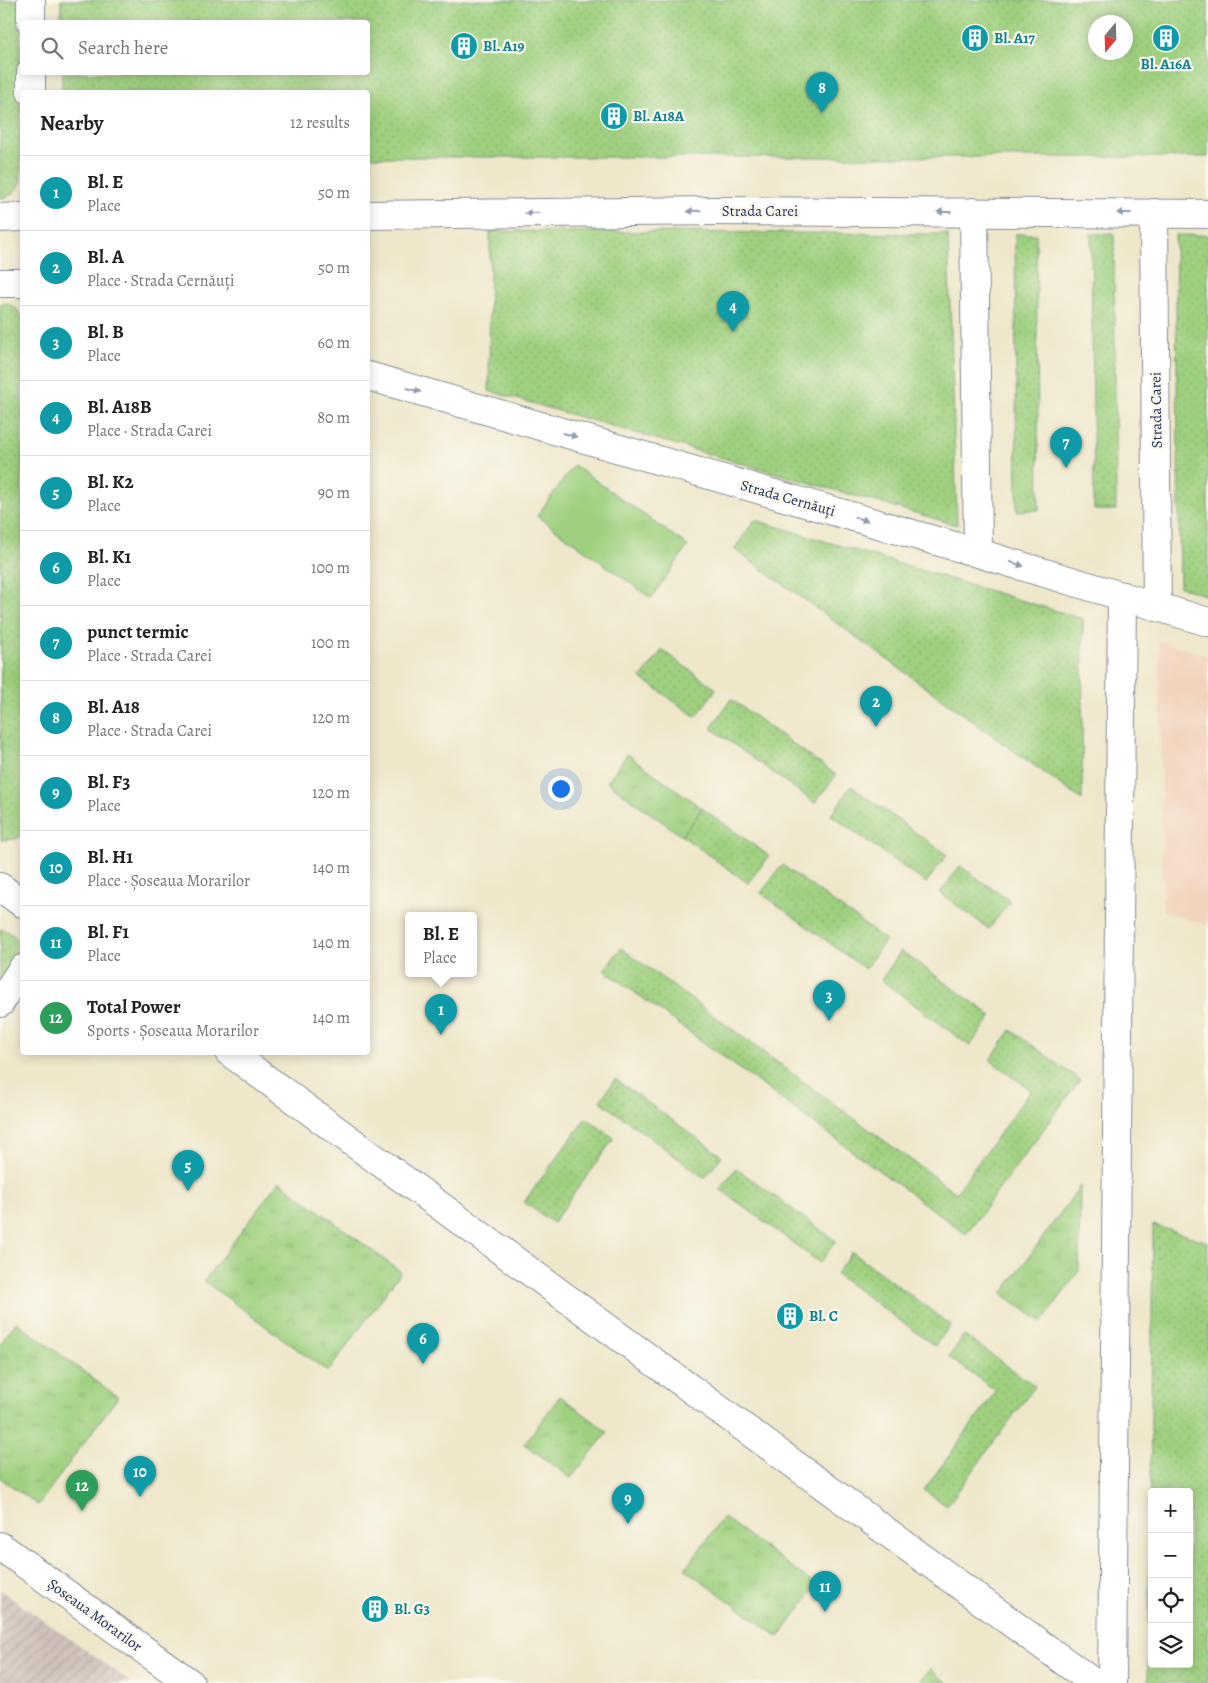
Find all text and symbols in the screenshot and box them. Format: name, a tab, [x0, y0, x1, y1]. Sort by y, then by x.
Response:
north arrow	[1088, 15, 1133, 60]
search box	[20, 20, 370, 75]
building icon: Bl. A17	[960, 23, 990, 53]
building icon: Bl. A16A	[1151, 23, 1181, 53]
place label: Bl. A17	[994, 28, 1036, 48]
building icon: Bl. A19	[449, 31, 479, 61]
icon: search	[38, 34, 66, 62]
text: Search here	[78, 35, 168, 61]
place label: Bl. A19	[483, 36, 525, 56]
place label: Bl. A16A	[1141, 54, 1192, 74]
pin: 8	[806, 72, 838, 113]
building icon: Bl. A18A	[599, 101, 629, 131]
place label: Bl. A18A	[633, 106, 685, 126]
text: Nearby	[40, 109, 103, 137]
text: 12 results	[290, 112, 350, 134]
text: Bl. E	[87, 169, 123, 195]
text: 1	[53, 182, 59, 204]
text: 50 m	[318, 182, 350, 204]
text: Place	[87, 195, 121, 217]
street label: Strada Carei	[722, 201, 798, 221]
one-way arrow	[686, 207, 702, 215]
one-way arrow	[936, 208, 952, 216]
one-way arrow	[524, 209, 540, 217]
one-way arrow	[1116, 209, 1132, 217]
text: Bl. A	[87, 244, 124, 270]
text: 2	[52, 257, 60, 279]
text: 50 m	[318, 257, 350, 279]
text: Place · Strada Cernăuți	[87, 270, 234, 292]
pin: 4	[717, 291, 749, 332]
text: Bl. B	[87, 319, 124, 345]
text: 3	[53, 332, 59, 354]
text: 60 m	[318, 332, 350, 354]
text: Place	[87, 345, 121, 367]
street label: Strada Carei	[1145, 372, 1167, 448]
one-way arrow	[407, 386, 422, 394]
text: Bl. A18B	[87, 394, 152, 420]
text: 4	[52, 407, 60, 429]
text: 80 m	[317, 407, 350, 429]
text: Place · Strada Carei	[87, 420, 212, 442]
pin: 7	[1050, 427, 1082, 468]
one-way arrow	[563, 431, 578, 439]
text: Bl. K2	[87, 469, 134, 495]
street label: Strada Cernăuți	[738, 475, 838, 521]
text: 5	[53, 482, 59, 504]
text: 90 m	[318, 482, 350, 504]
text: Place	[87, 495, 121, 517]
one-way arrow	[854, 515, 869, 523]
text: Bl. K1	[87, 544, 131, 570]
text: 6	[52, 557, 60, 579]
text: 100 m	[311, 557, 350, 579]
one-way arrow	[1010, 561, 1025, 569]
text: Place	[87, 570, 121, 592]
text: punct termic	[87, 619, 189, 645]
text: 7	[53, 632, 59, 654]
text: 100 m	[311, 632, 350, 654]
text: Place · Strada Carei	[87, 645, 212, 667]
pin: 2	[860, 686, 892, 727]
text: Bl. A18	[87, 694, 140, 720]
text: 8	[52, 707, 60, 729]
text: 120 m	[312, 707, 350, 729]
text: Place · Strada Carei	[87, 720, 212, 742]
text: Bl. F3	[87, 769, 130, 795]
your location	[548, 776, 574, 802]
text: 9	[52, 782, 60, 804]
text: 120 m	[312, 782, 350, 804]
text: Place	[87, 795, 121, 817]
text: Bl. H1	[87, 844, 133, 870]
text: 10	[49, 857, 63, 879]
text: 140 m	[312, 857, 350, 879]
text: Place · Șoseaua Morarilor	[87, 870, 250, 892]
popup	[405, 912, 477, 977]
text: Bl. F1	[87, 919, 129, 945]
text: Bl. E	[423, 921, 459, 947]
text: 11	[50, 932, 62, 954]
text: 140 m	[312, 932, 350, 954]
text: Place	[87, 945, 121, 967]
text: Place	[423, 947, 457, 969]
pin: 3	[813, 980, 845, 1021]
text: Total Power	[87, 994, 181, 1020]
pin: 1	[425, 994, 457, 1035]
text: 12	[49, 1007, 63, 1029]
text: 140 m	[312, 1007, 350, 1029]
text: Sports · Șoseaua Morarilor	[87, 1020, 259, 1042]
pin: 5	[172, 1150, 204, 1191]
building icon: Bl. C	[775, 1301, 805, 1331]
place label: Bl. C	[809, 1306, 838, 1326]
pin: 6	[407, 1323, 439, 1364]
pin: 10	[124, 1456, 156, 1497]
pin: 12	[66, 1470, 98, 1511]
pin: 9	[612, 1483, 644, 1524]
map controls	[1148, 1488, 1193, 1668]
button: +	[1148, 1488, 1193, 1533]
button: −	[1148, 1533, 1193, 1578]
pin: 11	[809, 1571, 841, 1612]
street label: Șoseaua Morarilor	[44, 1574, 146, 1656]
button: locate	[1148, 1578, 1193, 1623]
building icon: Bl. G3	[360, 1594, 390, 1624]
place label: Bl. G3	[394, 1599, 430, 1619]
button: layers	[1148, 1623, 1193, 1668]

